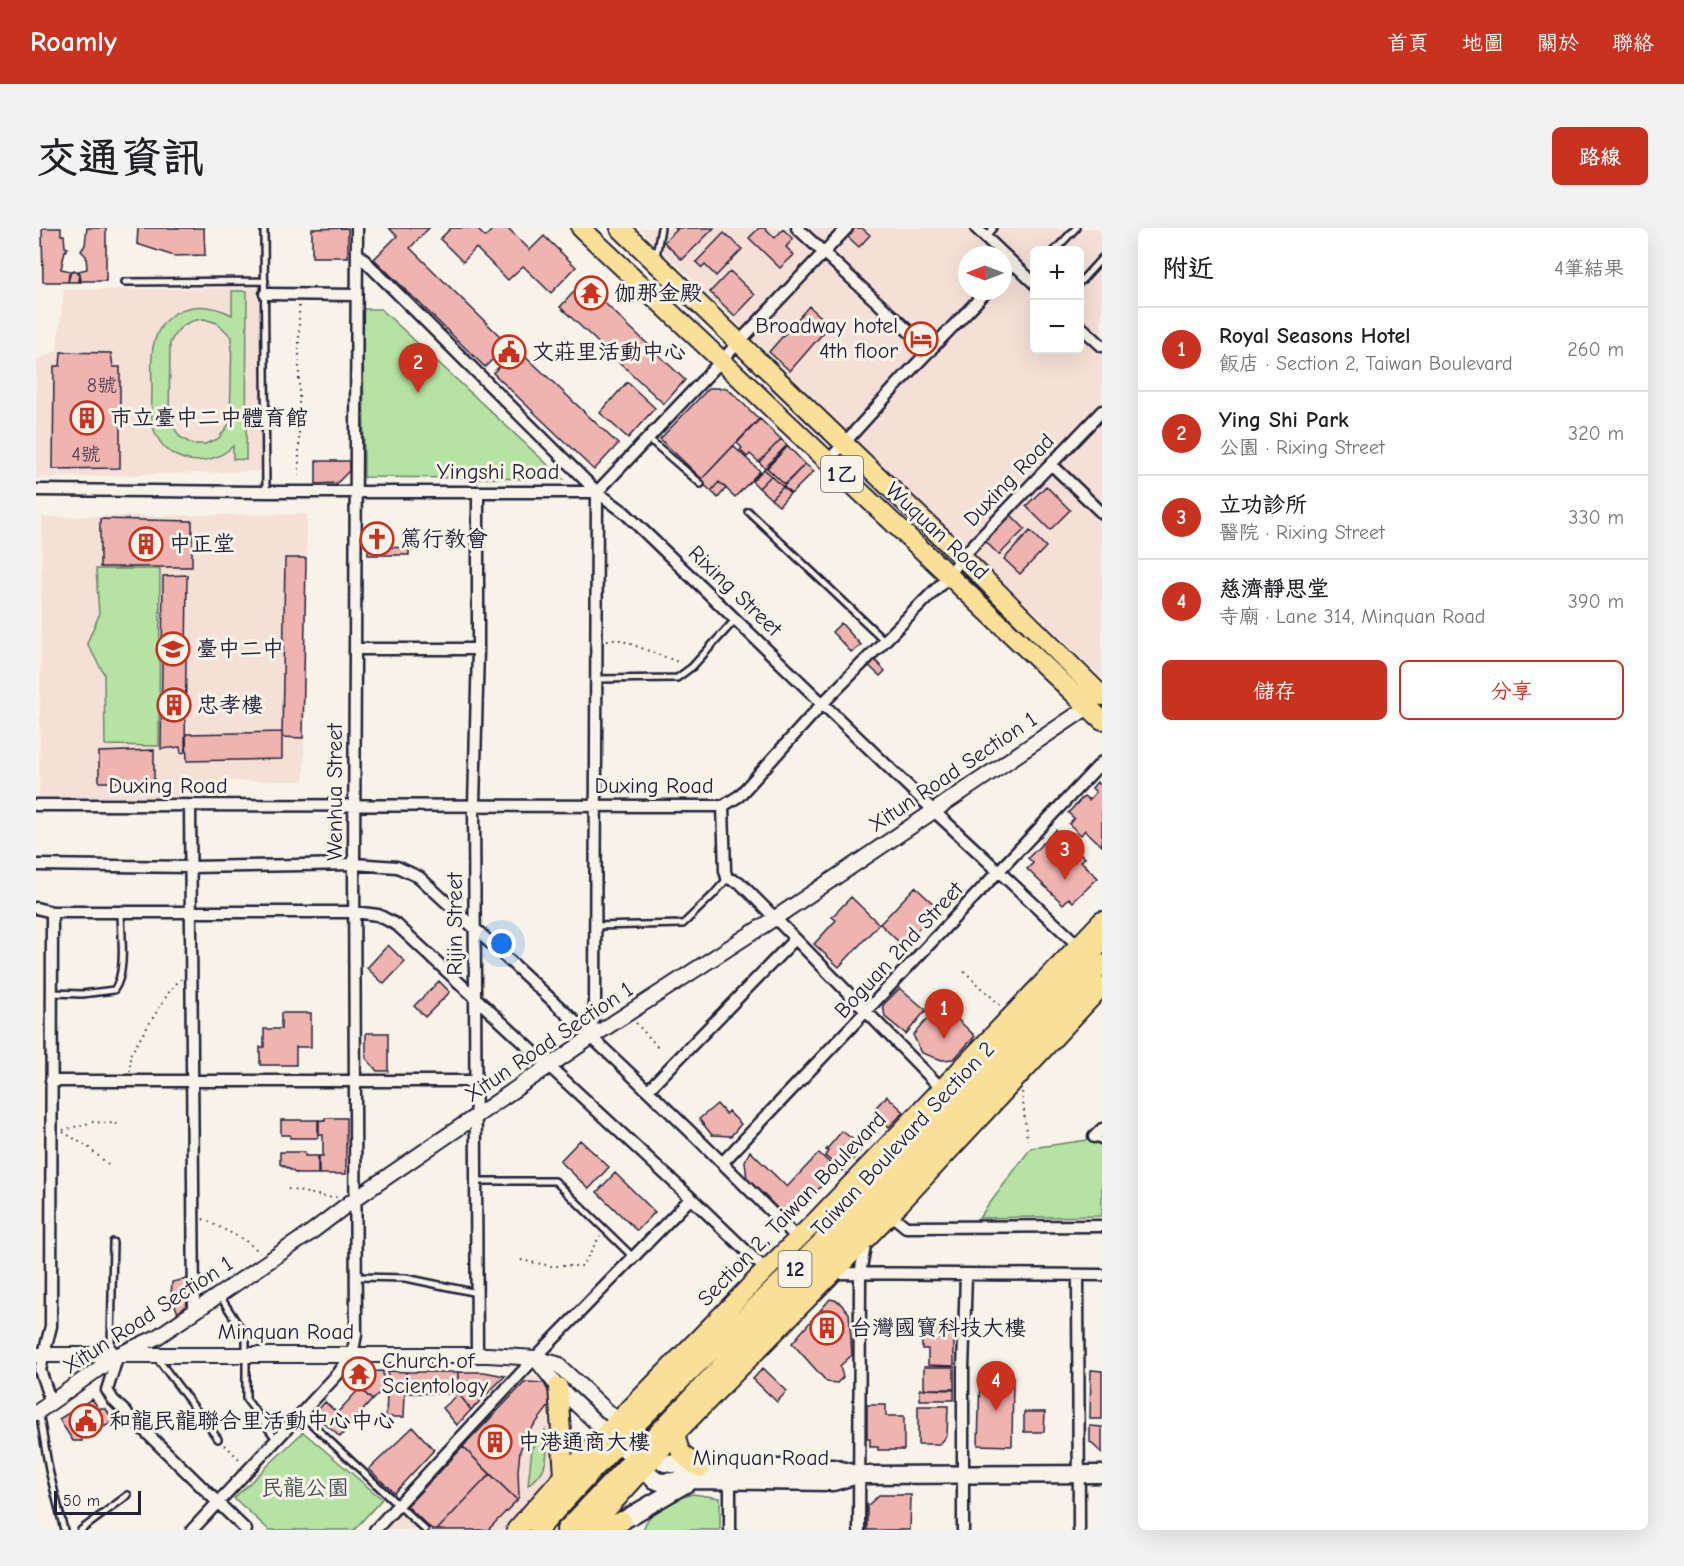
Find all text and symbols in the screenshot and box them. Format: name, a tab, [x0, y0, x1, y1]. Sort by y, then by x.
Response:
text: Roamly	[30, 26, 117, 58]
text: 首頁	[1387, 31, 1429, 55]
text: 地圖	[1462, 31, 1504, 55]
text: 關於	[1537, 31, 1579, 55]
text: 聯絡	[1612, 31, 1654, 55]
button: 路線	[1552, 127, 1648, 185]
text: 交通資訊	[36, 134, 204, 183]
north arrow	[958, 246, 1012, 300]
map controls	[1030, 246, 1084, 354]
button: +	[1030, 246, 1084, 300]
text: 附近	[1162, 254, 1214, 284]
text: 4筆結果	[1554, 257, 1624, 280]
temple icon: 伽那金殿	[573, 275, 609, 311]
place label: 伽那金殿	[614, 280, 702, 306]
button: −	[1030, 300, 1084, 354]
place label: Broadway hotel 4th floor	[755, 313, 898, 364]
hotel icon: Broadway hotel 4th floor	[903, 321, 939, 357]
text: Royal Seasons Hotel	[1219, 323, 1410, 349]
public building icon: 文莊里活動中心	[491, 334, 527, 370]
text: 1	[1178, 338, 1185, 361]
text: 260 m	[1567, 338, 1624, 361]
place label: 文莊里活動中心	[532, 339, 686, 365]
pin: 2	[398, 344, 437, 393]
text: 飯店 · Section 2, Taiwan Boulevard	[1219, 352, 1513, 375]
house number: 8號	[87, 374, 117, 397]
building icon: 市立臺中二中體育館	[69, 400, 105, 436]
place label: 市立臺中二中體育館	[110, 405, 308, 431]
text: Ying Shi Park	[1219, 407, 1349, 433]
text: 2	[1177, 422, 1186, 445]
text: 320 m	[1568, 422, 1624, 445]
street label: Duxing Road	[958, 428, 1060, 532]
text: 公園 · Rixing Street	[1219, 436, 1385, 459]
house number: 4號	[71, 443, 101, 466]
road number: 1乙	[821, 456, 863, 492]
street label: Yingshi Road	[437, 459, 559, 485]
street label: Wuquan Road	[880, 477, 994, 585]
text: 立功診所	[1219, 492, 1307, 518]
text: 3	[1177, 506, 1186, 529]
text: 330 m	[1568, 506, 1624, 529]
church icon: 篤行教會	[359, 521, 395, 557]
text: 醫院 · Rixing Street	[1219, 521, 1385, 544]
building icon: 中正堂	[128, 526, 164, 562]
place label: 篤行教會	[400, 526, 488, 552]
place label: 中正堂	[169, 531, 235, 557]
street label: Rixing Street	[683, 540, 788, 642]
text: 慈濟靜思堂	[1219, 576, 1329, 602]
text: 4	[1177, 590, 1186, 613]
text: 390 m	[1568, 590, 1624, 613]
text: 寺廟 · Lane 314, Minquan Road	[1219, 605, 1485, 628]
school or university icon: 臺中二中	[155, 631, 191, 667]
place label: 臺中二中	[196, 636, 284, 662]
button: 儲存	[1162, 660, 1387, 720]
button: 分享	[1399, 660, 1624, 720]
building icon: 忠孝樓	[156, 687, 192, 723]
place label: 忠孝樓	[197, 692, 263, 718]
street label: Xitun Road Section 1	[864, 706, 1042, 838]
street label: Wenhua Street	[322, 723, 348, 861]
street label: Duxing Road	[108, 773, 228, 799]
street label: Duxing Road	[594, 773, 714, 799]
pin: 3	[1046, 830, 1084, 880]
street label: Rijin Street	[442, 872, 468, 975]
street label: Boguan 2nd Street	[829, 876, 969, 1024]
your location	[487, 929, 516, 958]
street label: Xitun Road Section 1	[460, 976, 638, 1108]
pin: 1	[924, 990, 964, 1039]
street label: Taiwan Boulevard Section 2	[806, 1036, 1000, 1242]
street label: Section 2, Taiwan Boulevard	[692, 1106, 892, 1312]
street label: Xitun Road Section 1	[58, 1250, 238, 1380]
road number: 12	[778, 1251, 812, 1287]
building icon: 台灣國寶科技大樓	[809, 1310, 845, 1346]
place label: 台灣國寶科技大樓	[850, 1315, 1026, 1341]
street label: Minquan Road	[218, 1319, 354, 1345]
place label: Church of Scientology	[382, 1348, 488, 1399]
temple icon: Church of Scientology	[341, 1356, 377, 1392]
pin: 4	[976, 1362, 1016, 1411]
public building icon: 和龍民龍聯合里活動中心中心	[68, 1403, 104, 1439]
place label: 和龍民龍聯合里活動中心中心	[109, 1408, 395, 1434]
building icon: 中港通商大樓	[477, 1424, 513, 1460]
place label: 中港通商大樓	[518, 1429, 650, 1455]
street label: Minquan Road	[693, 1445, 829, 1471]
park label: 民龍公園	[261, 1475, 349, 1501]
scale bar	[54, 1488, 141, 1516]
text: 50 m	[63, 1492, 100, 1510]

